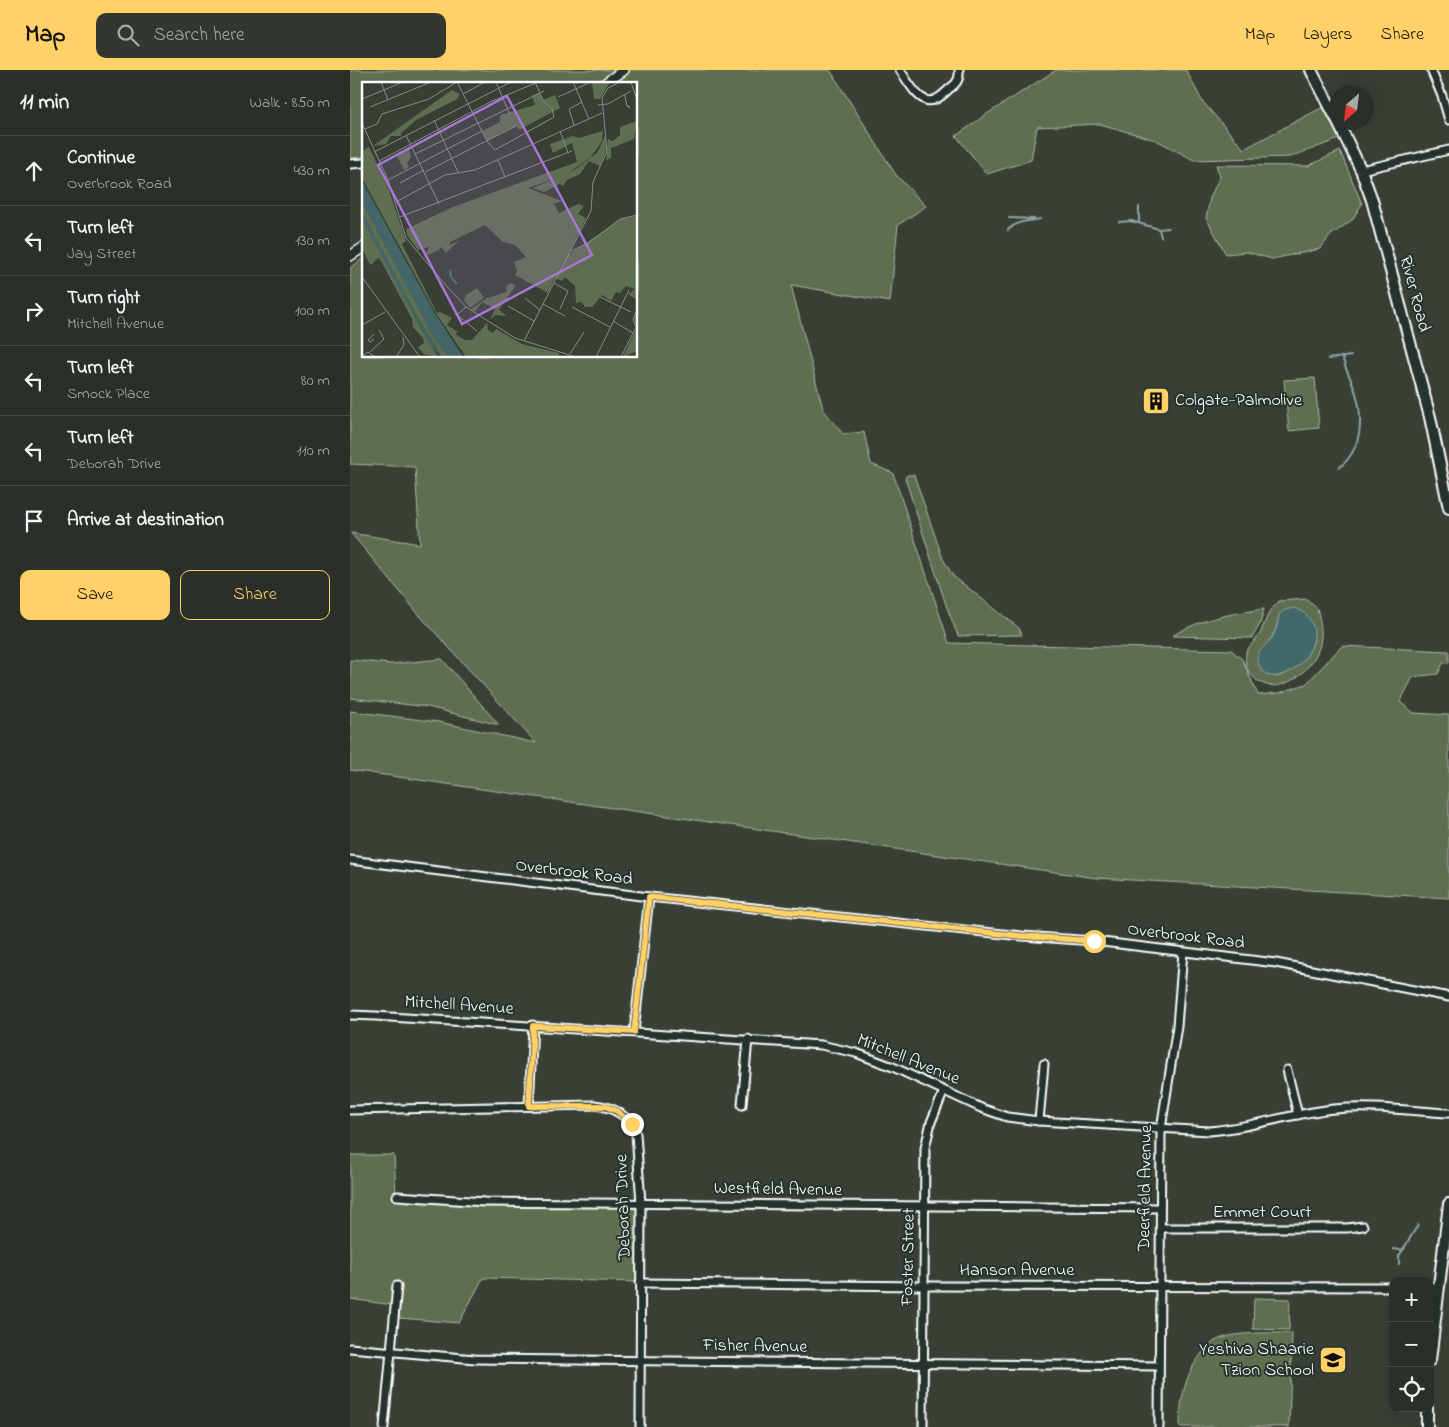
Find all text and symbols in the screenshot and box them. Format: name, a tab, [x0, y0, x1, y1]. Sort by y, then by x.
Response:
search box	[96, 13, 446, 58]
text: Map	[25, 18, 66, 53]
icon: search	[114, 21, 142, 49]
text: Search here	[154, 22, 245, 49]
text: Map	[1245, 22, 1275, 48]
text: Layers	[1303, 22, 1353, 48]
text: Share	[1381, 22, 1424, 48]
inset map	[362, 82, 638, 358]
north arrow	[1329, 85, 1374, 130]
text: 11 min	[20, 88, 69, 118]
text: Walk · 850 m	[249, 91, 330, 115]
text: Continue	[67, 145, 135, 172]
icon: ahead	[20, 157, 48, 185]
text: 430 m	[293, 159, 330, 183]
text: Overbrook Road	[67, 172, 172, 196]
text: Turn left	[67, 215, 134, 242]
icon: left	[20, 227, 48, 255]
text: 130 m	[295, 229, 330, 253]
text: Jay Street	[67, 242, 137, 266]
street label: River Road	[1391, 253, 1437, 335]
text: Turn right	[67, 285, 140, 312]
icon: right	[20, 297, 48, 325]
text: 100 m	[295, 299, 330, 323]
text: Mitchell Avenue	[67, 312, 164, 336]
text: Turn left	[67, 355, 134, 382]
icon: left	[20, 367, 48, 395]
text: 80 m	[301, 369, 330, 393]
text: Smock Place	[67, 382, 150, 406]
building icon: Colgate-Palmolive	[1141, 386, 1171, 416]
place label: Colgate-Palmolive	[1175, 388, 1303, 415]
text: Turn left	[67, 425, 134, 452]
icon: left	[20, 437, 48, 465]
text: 110 m	[296, 439, 330, 463]
text: Deborah Drive	[67, 452, 161, 476]
icon: arrive	[20, 507, 48, 535]
text: Arrive at destination	[67, 507, 224, 534]
button: Save	[20, 570, 170, 620]
button: Share	[180, 570, 330, 620]
street label: Overbrook Road	[514, 853, 634, 893]
street label: Overbrook Road	[1126, 917, 1246, 957]
route start	[1083, 930, 1106, 953]
street label: Mitchell Avenue	[404, 989, 515, 1023]
street label: Mitchell Avenue	[853, 1027, 964, 1093]
route end	[621, 1113, 644, 1136]
street label: Deerfield Avenue	[1132, 1124, 1160, 1252]
street label: Deborah Drive	[609, 1153, 639, 1261]
street label: Westfield Avenue	[714, 1176, 843, 1204]
street label: Emmet Court	[1213, 1200, 1311, 1226]
street label: Foster Street	[895, 1208, 923, 1307]
street label: Hanson Avenue	[960, 1258, 1075, 1284]
map controls	[1389, 1277, 1434, 1412]
button: +	[1389, 1277, 1434, 1322]
button: −	[1389, 1322, 1434, 1367]
street label: Fisher Avenue	[701, 1333, 808, 1361]
place label: Yeshiva Shaarie Tzion School	[1199, 1337, 1315, 1384]
school or university icon: Yeshiva Shaarie Tzion School	[1318, 1345, 1348, 1375]
button: locate	[1389, 1367, 1434, 1412]

